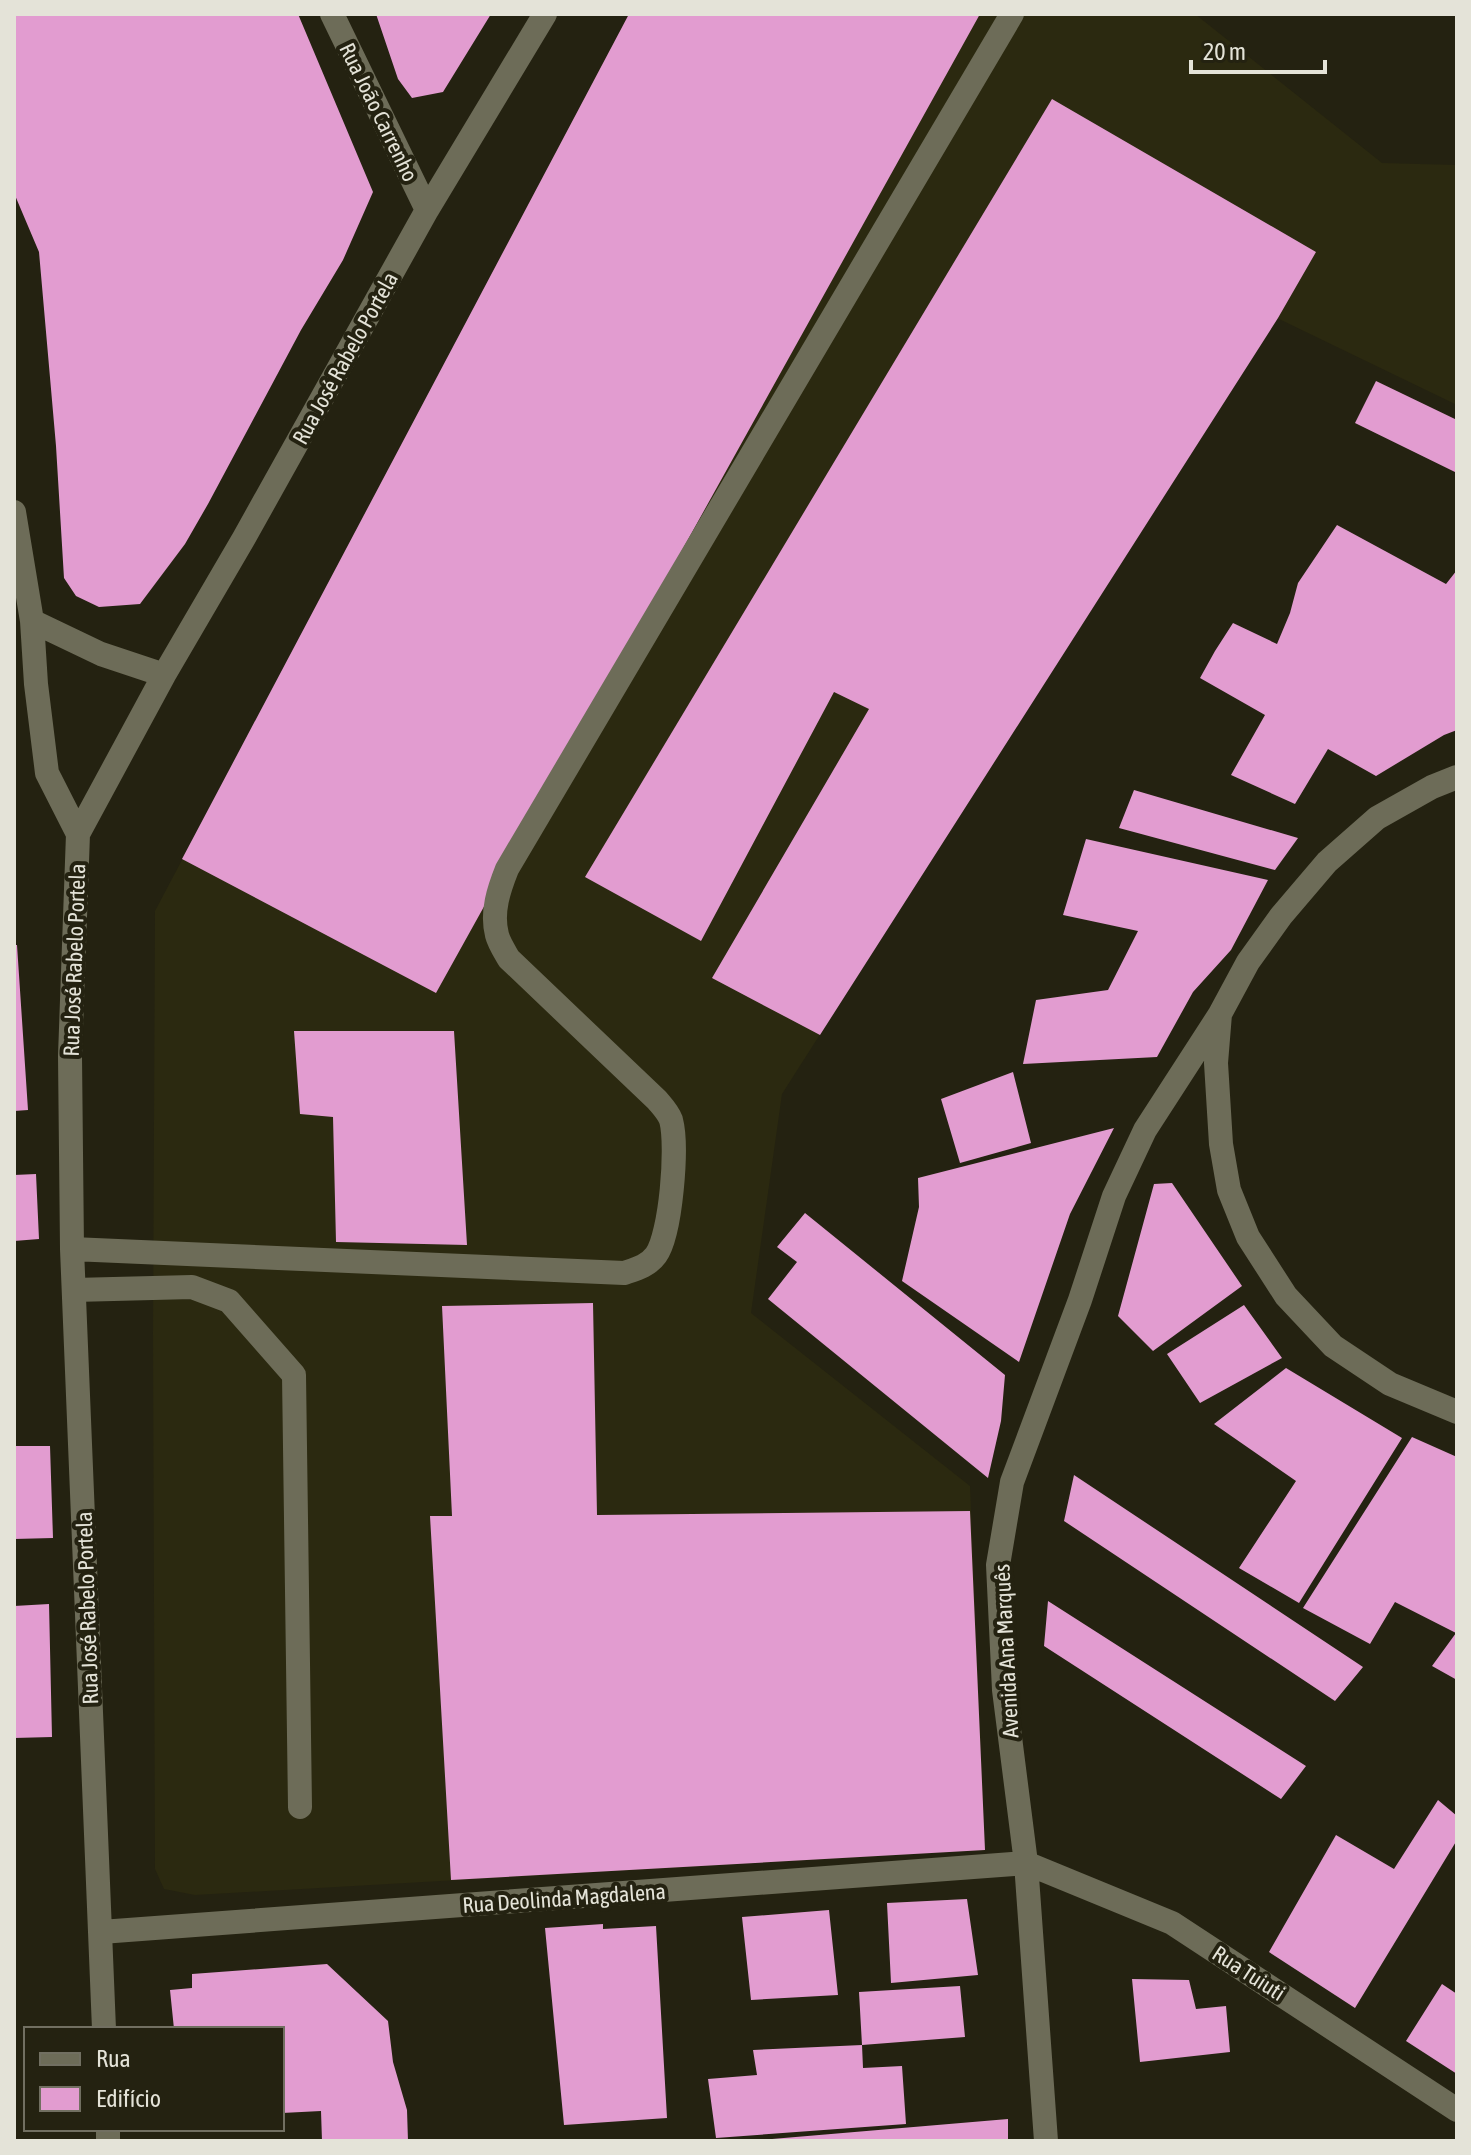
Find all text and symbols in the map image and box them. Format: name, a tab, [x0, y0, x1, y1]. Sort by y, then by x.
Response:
scale bar	[1191, 24, 1325, 74]
text: 20 m	[1203, 38, 1246, 65]
street label: Rua João Carrenho	[334, 39, 424, 185]
street label: Rua José Rabelo Portela	[287, 267, 403, 449]
street label: Rua José Rabelo Portela	[58, 863, 90, 1057]
street label: Rua José Rabelo Portela	[71, 1511, 103, 1705]
street label: Avenida Ana Marquês	[988, 1563, 1024, 1739]
street label: Rua Deolinda Magdalena	[461, 1878, 667, 1918]
street label: Rua Tuiuti	[1208, 1940, 1290, 2006]
legend	[24, 2027, 284, 2131]
text: Rua	[96, 2045, 131, 2072]
text: Edifício	[96, 2085, 161, 2112]

